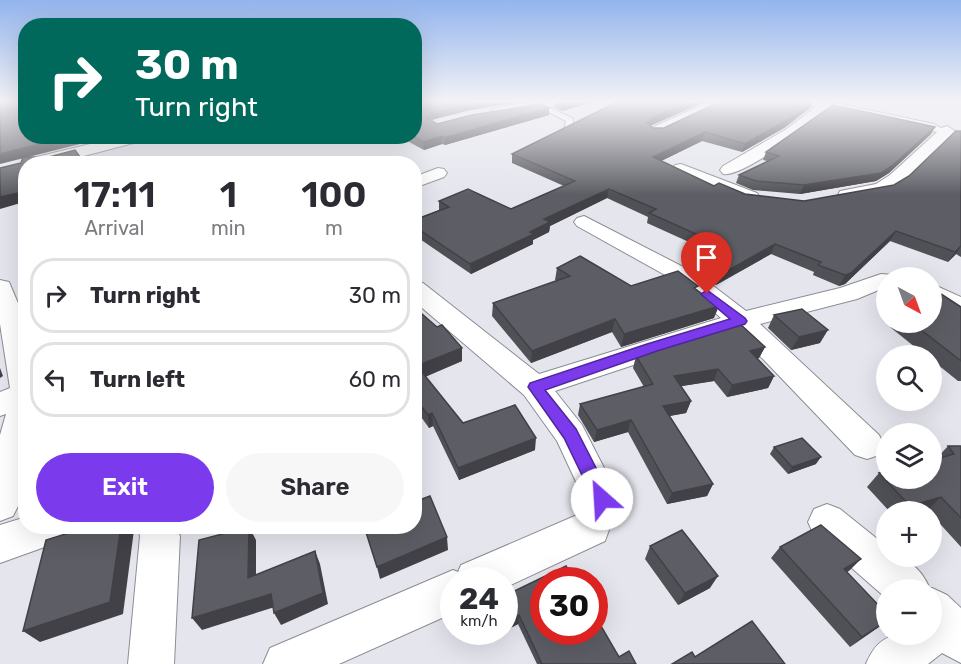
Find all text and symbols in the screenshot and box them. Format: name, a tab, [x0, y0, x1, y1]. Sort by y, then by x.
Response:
text: 30 m	[135, 40, 239, 90]
icon: right	[36, 42, 114, 120]
text: Turn right	[135, 91, 258, 123]
text: 17:11	[73, 173, 155, 216]
text: 1	[220, 173, 237, 216]
text: 100	[301, 173, 367, 216]
text: Arrival	[84, 216, 144, 240]
text: min	[211, 216, 246, 240]
text: m	[325, 216, 343, 240]
pin	[681, 232, 732, 294]
icon: arrive	[690, 241, 723, 274]
north arrow	[876, 267, 942, 333]
map controls	[876, 267, 942, 645]
icon: right	[39, 279, 72, 312]
text: Turn right	[90, 282, 200, 309]
text: 30 m	[349, 282, 401, 309]
button: search	[876, 345, 942, 411]
icon: left	[39, 363, 72, 396]
text: Turn left	[90, 366, 185, 393]
text: 60 m	[349, 366, 401, 393]
button: layers	[876, 423, 942, 489]
button: Exit	[36, 453, 214, 522]
button: Share	[226, 453, 404, 522]
position arrow	[570, 467, 634, 531]
button: +	[876, 501, 942, 567]
speed limit sign: 30	[530, 567, 608, 645]
button: −	[876, 579, 942, 645]
text: 24	[459, 581, 499, 617]
text: km/h	[460, 612, 498, 630]

